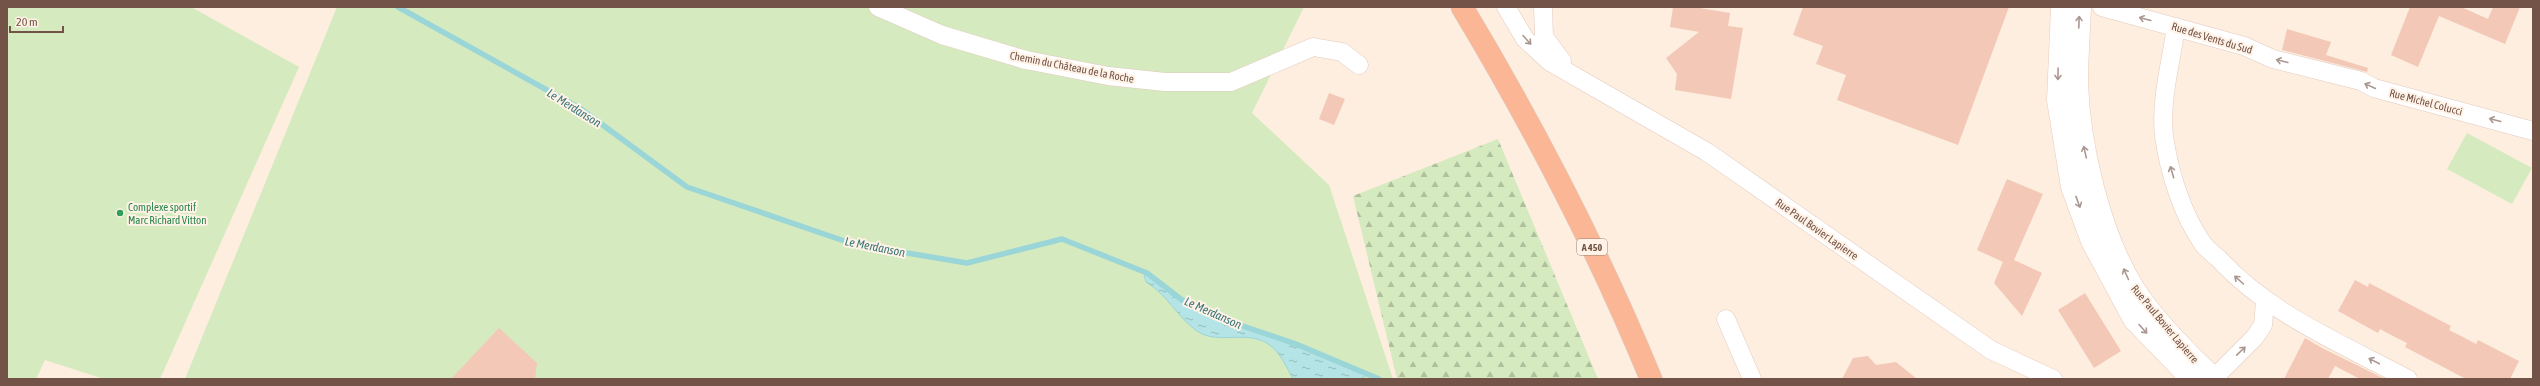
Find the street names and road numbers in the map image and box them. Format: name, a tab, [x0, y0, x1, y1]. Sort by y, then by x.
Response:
street label: Rue des Vents du Sud	[2170, 20, 2254, 56]
street label: Chemin du Château de la Roche	[1009, 49, 1135, 85]
street label: Rue Michel Colucci	[2388, 86, 2464, 118]
street label: Rue Paul Bovier Lapierre	[1773, 196, 1861, 262]
road number: A 450	[1577, 239, 1607, 255]
street label: Rue Paul Bovier Lapierre	[2129, 283, 2201, 365]

